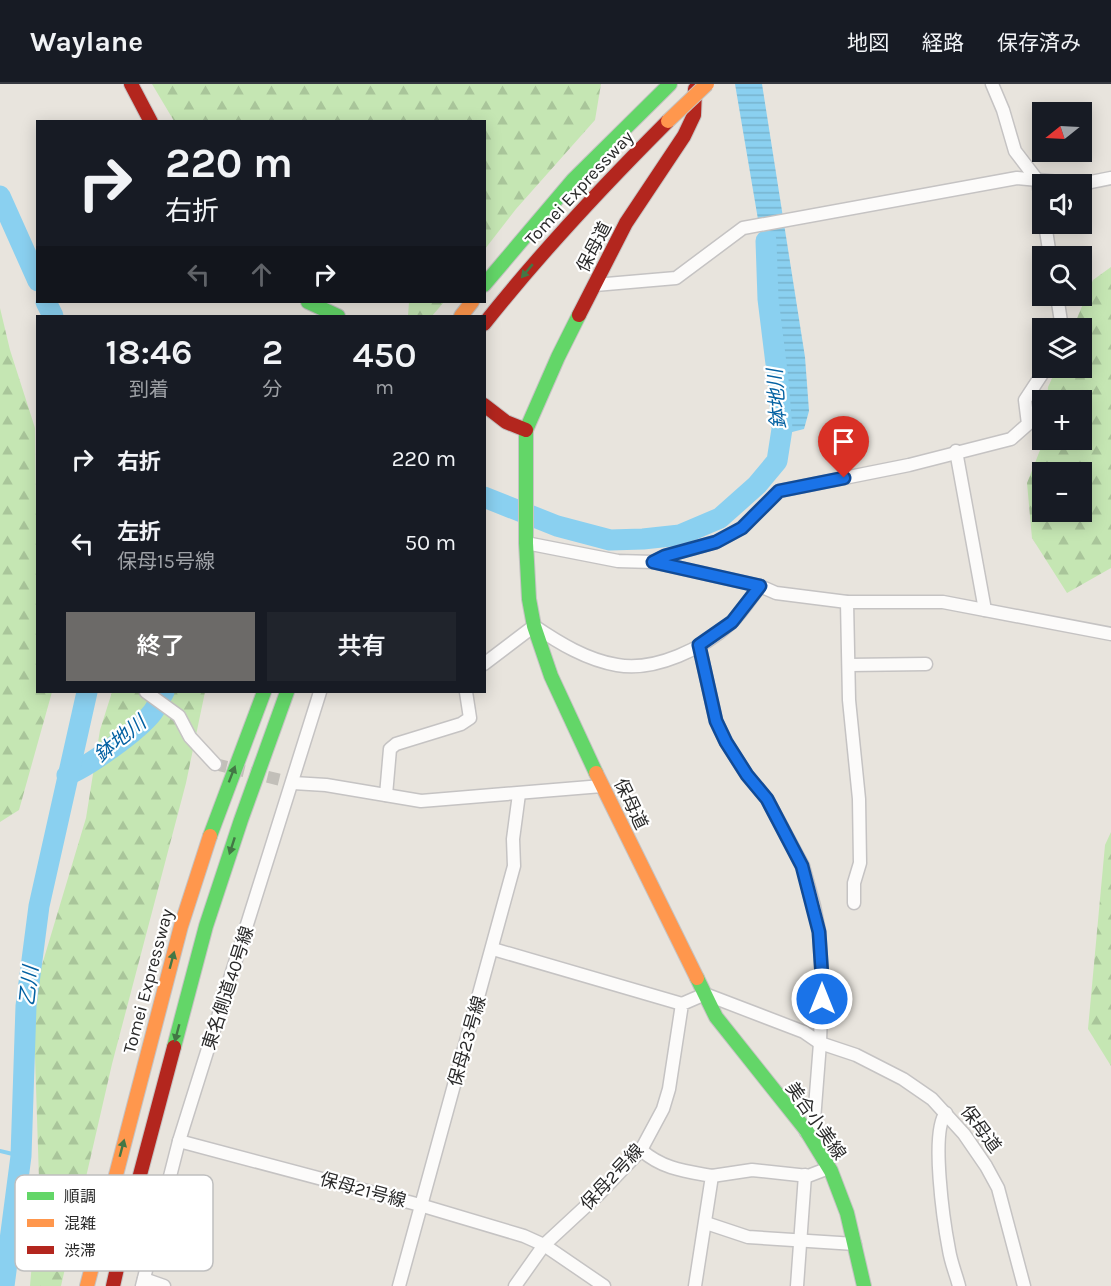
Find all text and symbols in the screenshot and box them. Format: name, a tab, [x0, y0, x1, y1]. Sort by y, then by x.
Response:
text: Waylane	[30, 25, 143, 58]
text: 地図	[847, 31, 889, 55]
text: 経路	[922, 31, 964, 55]
text: 保存済み	[997, 31, 1081, 55]
north arrow	[1032, 102, 1092, 162]
map controls	[1032, 102, 1092, 522]
street label: Tomei Expressway	[520, 126, 638, 250]
text: 220 m	[165, 138, 293, 188]
icon: right	[66, 144, 144, 222]
button: sound	[1032, 174, 1092, 234]
text: 右折	[165, 195, 219, 227]
street label: 保母道	[572, 218, 616, 276]
button: search	[1032, 246, 1092, 306]
icon: left	[182, 258, 215, 291]
icon: ahead	[245, 258, 278, 291]
icon: right	[308, 258, 341, 291]
one-way arrow	[521, 263, 534, 278]
button: layers	[1032, 318, 1092, 378]
text: 18:46	[105, 331, 193, 373]
text: 2	[262, 331, 283, 373]
text: 450	[353, 334, 417, 376]
water label: 鉢地川	[763, 366, 791, 430]
text: m	[375, 376, 394, 399]
text: 到着	[129, 378, 169, 401]
text: 分	[263, 378, 283, 401]
button: +	[1032, 390, 1092, 450]
pin	[818, 416, 869, 478]
icon: arrive	[827, 425, 860, 458]
icon: right	[66, 443, 99, 476]
text: 220 m	[392, 446, 456, 472]
text: 右折	[117, 449, 161, 475]
button: −	[1032, 462, 1092, 522]
text: 左折	[117, 519, 161, 545]
icon: left	[66, 527, 99, 560]
text: 50 m	[405, 530, 456, 556]
text: 保母15号線	[117, 550, 215, 573]
button: 終了	[66, 612, 255, 681]
button: 共有	[267, 612, 456, 681]
water label: 鉢地川	[89, 710, 152, 767]
one-way arrow	[228, 765, 238, 783]
street label: 保母道	[609, 775, 653, 833]
one-way arrow	[227, 837, 237, 855]
street label: Tomei Expressway	[118, 906, 178, 1056]
street label: 東名側道40号線	[198, 923, 258, 1053]
one-way arrow	[168, 950, 178, 969]
water label: 乙川	[15, 963, 43, 1007]
position arrow	[790, 967, 854, 1031]
street label: 保母23号線	[444, 993, 490, 1089]
one-way arrow	[172, 1024, 182, 1042]
street label: 美合小美線	[781, 1078, 851, 1164]
street label: 保母道	[956, 1101, 1006, 1157]
one-way arrow	[117, 1139, 127, 1157]
street label: 保母2号線	[576, 1139, 648, 1215]
street label: 保母21号線	[317, 1168, 409, 1212]
legend	[15, 1175, 213, 1271]
text: 順調	[64, 1187, 96, 1206]
text: 混雑	[64, 1214, 96, 1233]
text: 渋滞	[64, 1241, 96, 1260]

